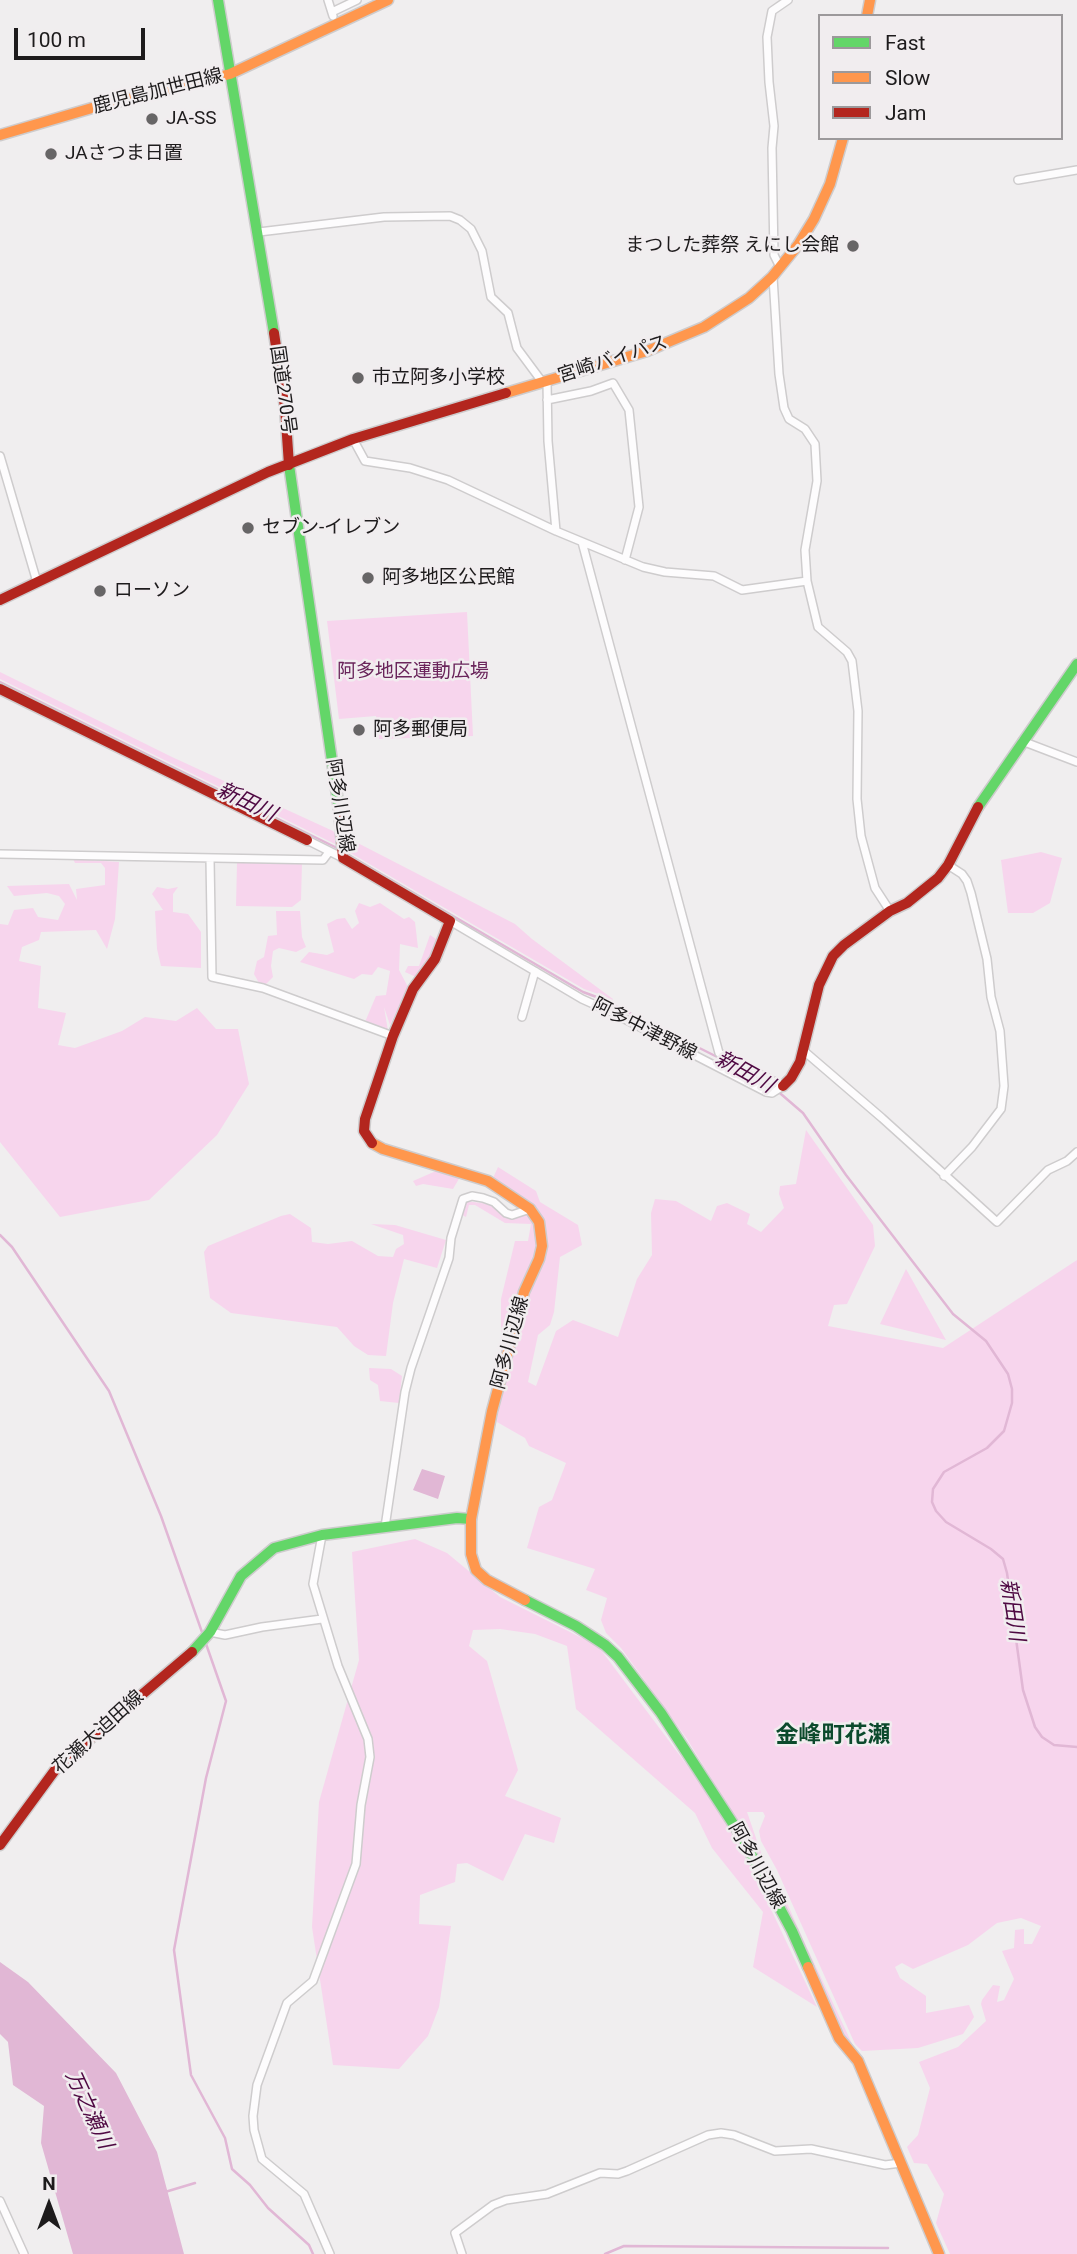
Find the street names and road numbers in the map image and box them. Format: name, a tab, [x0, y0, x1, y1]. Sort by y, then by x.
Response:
street label: 鹿児島加世田線	[91, 65, 225, 119]
street label: 宮崎バイパス	[555, 332, 671, 388]
street label: 国道270号	[265, 344, 299, 436]
street label: 阿多川辺線	[320, 757, 358, 855]
street label: 阿多中津野線	[588, 994, 700, 1066]
street label: 阿多川辺線	[488, 1294, 534, 1392]
street label: 花瀬大迫田線	[49, 1686, 149, 1780]
street label: 阿多川辺線	[723, 1819, 789, 1913]

